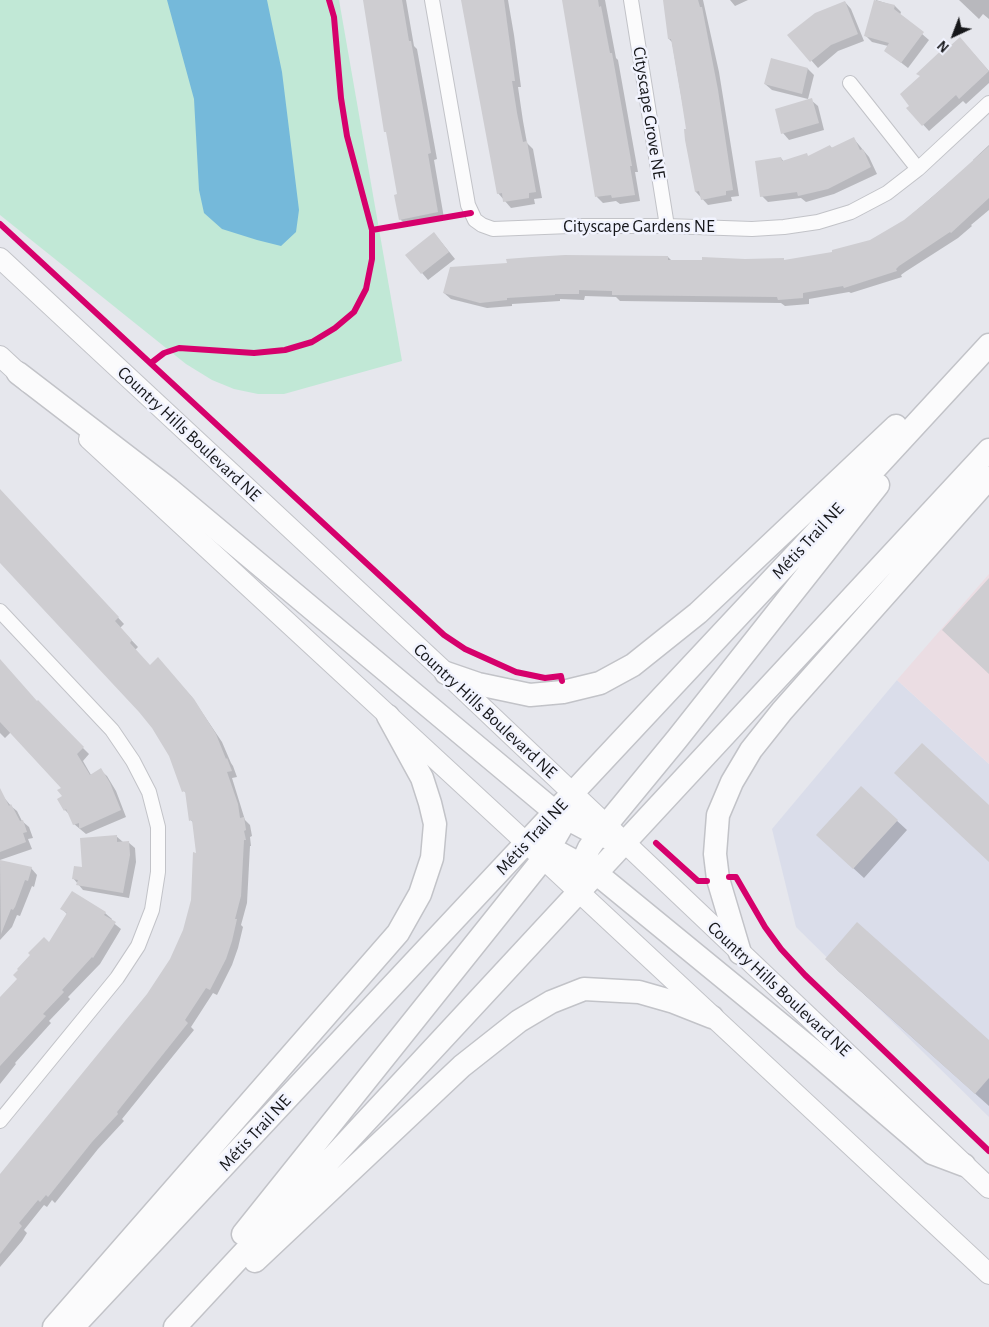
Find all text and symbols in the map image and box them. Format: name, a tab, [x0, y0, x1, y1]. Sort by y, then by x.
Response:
north arrow	[929, 10, 979, 60]
text: N	[935, 38, 952, 54]
street label: Cityscape Grove NE	[628, 45, 670, 181]
street label: Cityscape Gardens NE	[563, 216, 715, 238]
street label: Country Hills Boulevard NE	[113, 362, 265, 506]
street label: Métis Trail NE	[767, 498, 849, 584]
street label: Country Hills Boulevard NE	[409, 639, 561, 783]
street label: Métis Trail NE	[491, 794, 573, 880]
street label: Country Hills Boulevard NE	[703, 917, 855, 1061]
street label: Métis Trail NE	[214, 1090, 296, 1176]

